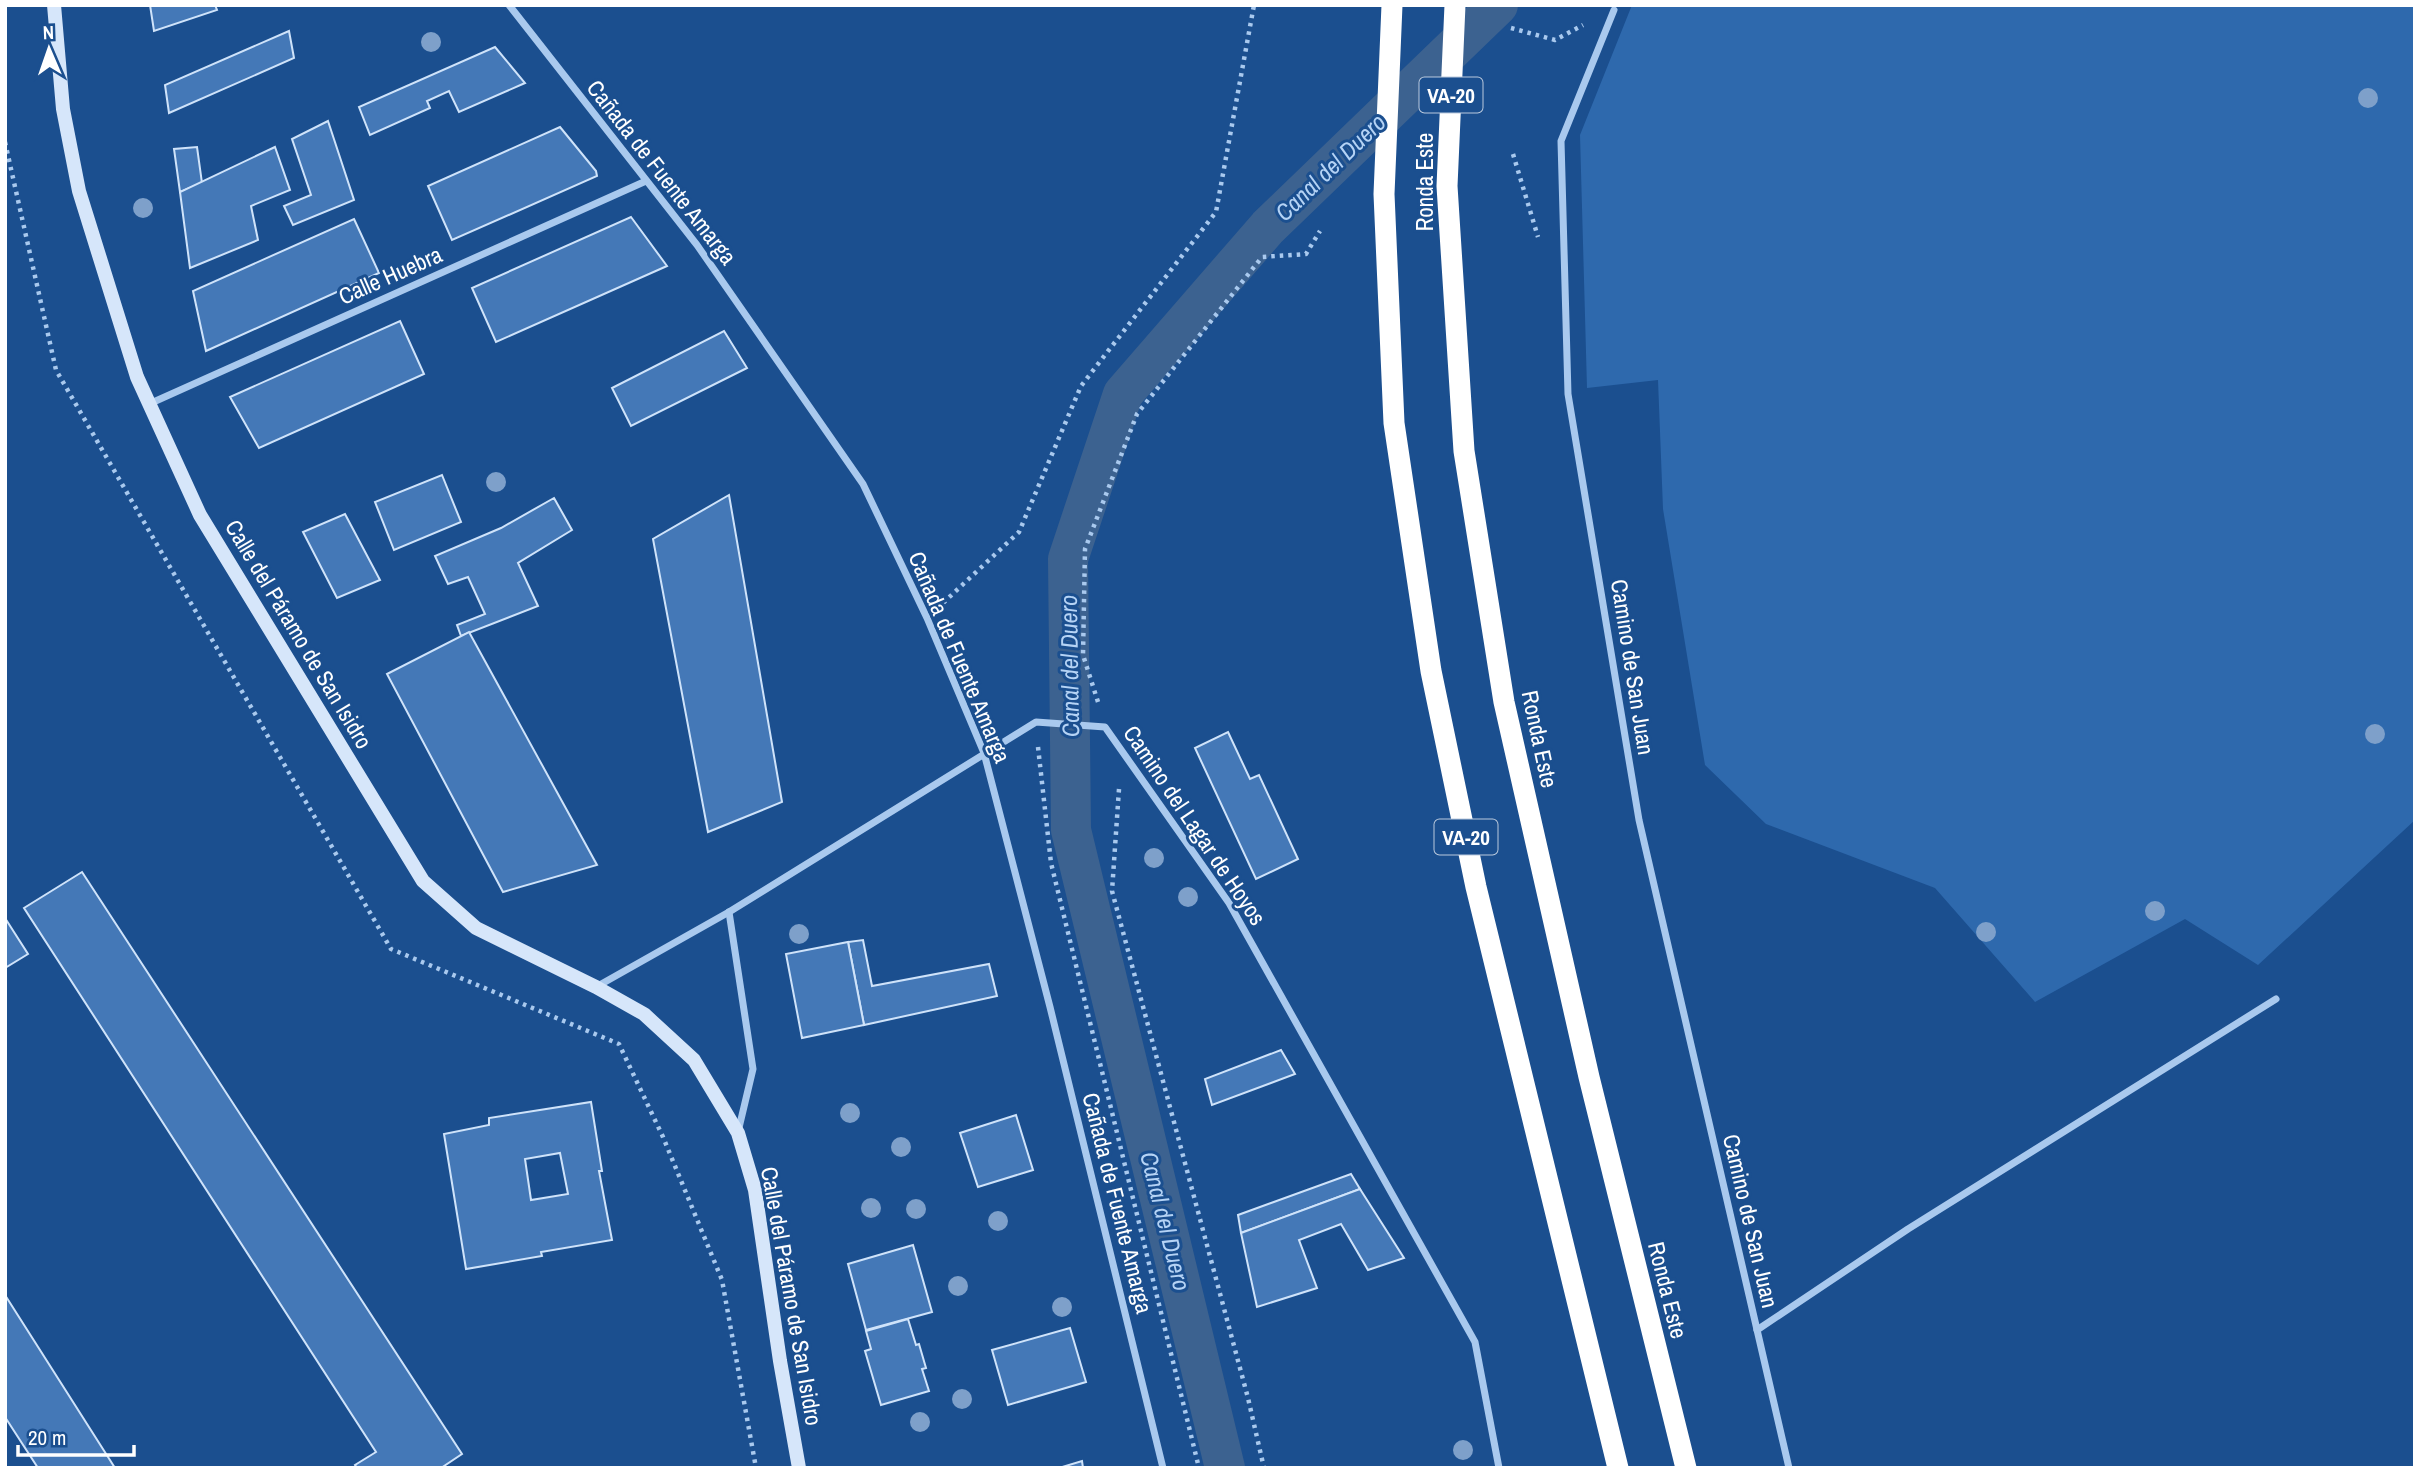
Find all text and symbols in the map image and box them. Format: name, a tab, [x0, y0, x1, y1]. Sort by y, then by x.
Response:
north arrow	[14, 14, 84, 84]
text: N	[42, 19, 54, 45]
street label: Cañada de Fuente Amarga	[580, 73, 744, 271]
road number: VA-20	[1420, 78, 1482, 112]
water label: Canal del Duero	[1268, 106, 1392, 228]
street label: Ronda Este	[1409, 133, 1440, 231]
street label: Calle Huebra	[333, 238, 447, 312]
street label: Calle del Páramo de San Isidro	[218, 514, 380, 754]
street label: Cañada de Fuente Amarga	[901, 547, 1019, 768]
street label: Camino de San Juan	[1604, 577, 1662, 757]
water label: Canal del Duero	[1052, 595, 1086, 737]
street label: Ronda Este	[1515, 688, 1565, 790]
street label: Camino del Lagar de Hoyos	[1116, 719, 1274, 931]
road number: VA-20	[1434, 820, 1498, 854]
street label: Cañada de Fuente Amarga	[1076, 1089, 1161, 1317]
street label: Camino de San Juan	[1716, 1131, 1786, 1311]
water label: Canal del Duero	[1133, 1148, 1199, 1294]
street label: Calle del Páramo de San Isidro	[754, 1164, 830, 1428]
street label: Ronda Este	[1641, 1238, 1695, 1342]
scale bar	[18, 1414, 133, 1458]
text: 20 m	[28, 1423, 66, 1452]

